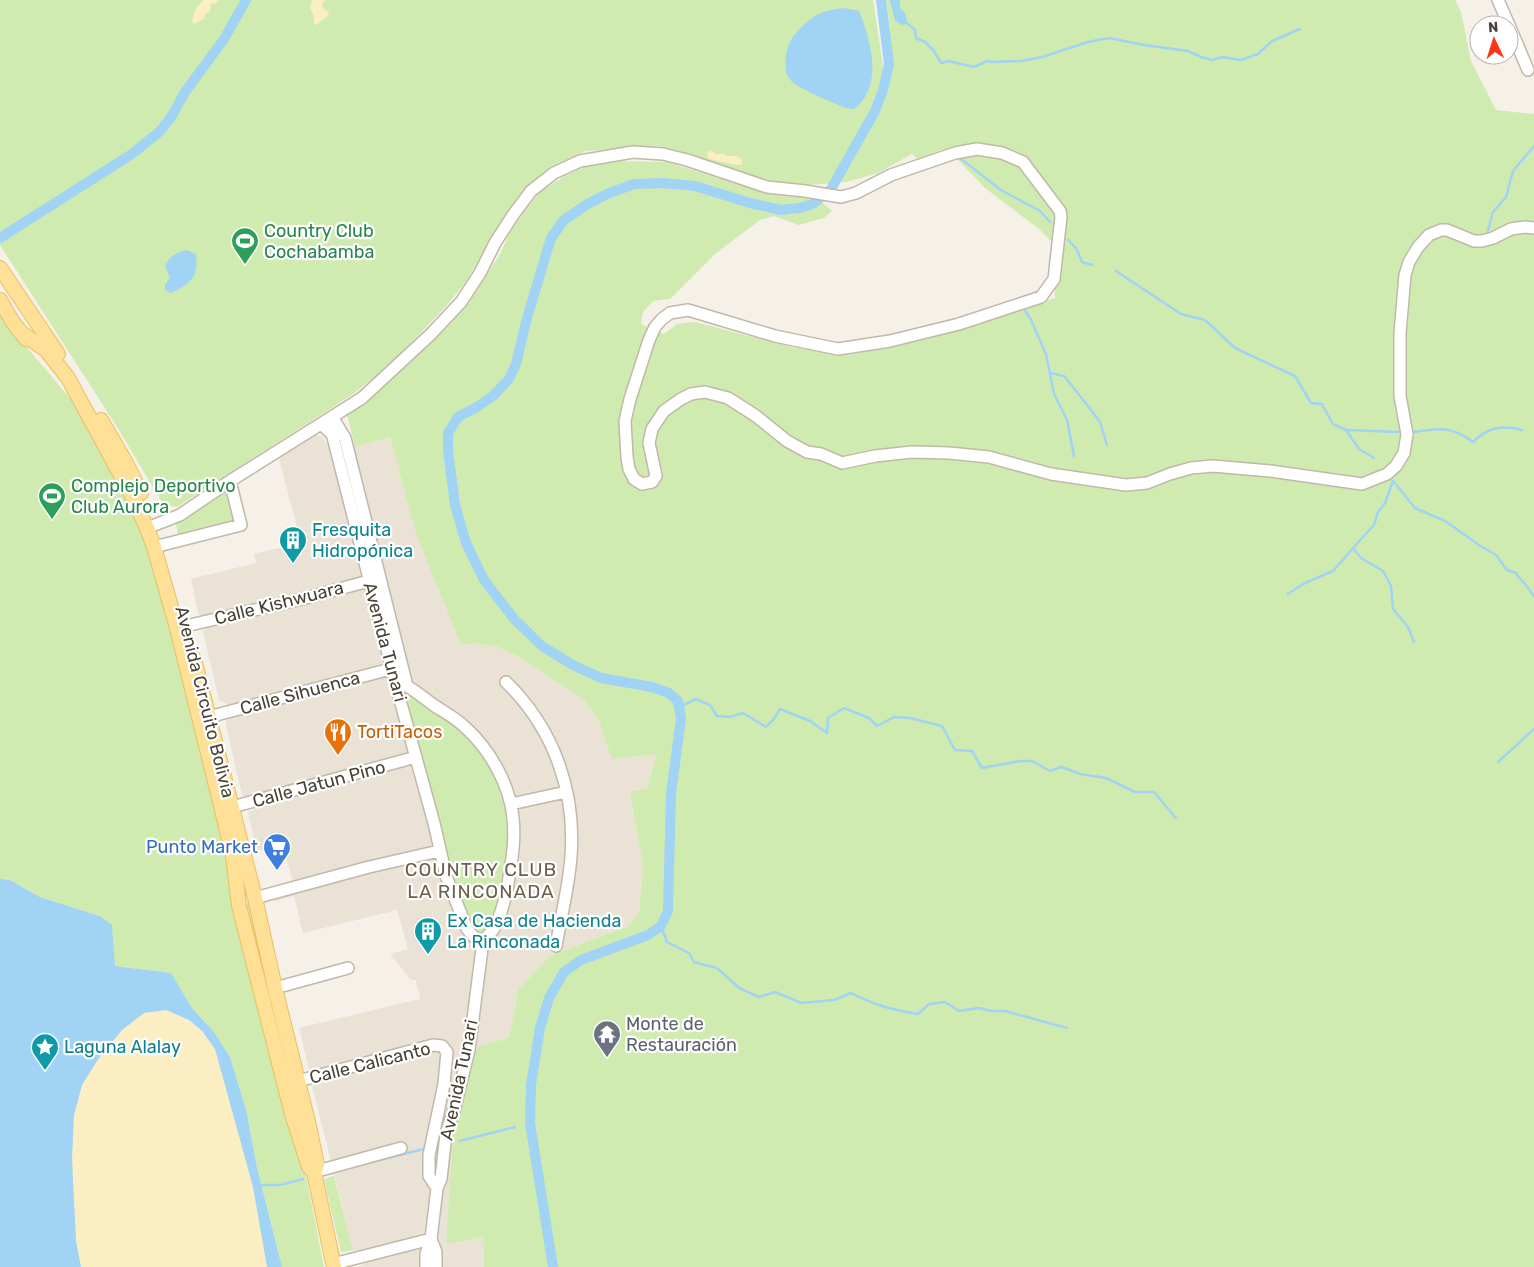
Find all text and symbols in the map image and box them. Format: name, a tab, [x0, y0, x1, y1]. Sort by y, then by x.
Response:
north arrow	[1469, 15, 1519, 65]
text: N	[1488, 19, 1499, 36]
place label: Country Club Cochabamba	[264, 220, 374, 263]
sports icon: Country Club Cochabamba	[230, 226, 260, 265]
place label: Complejo Deportivo Club Aurora	[71, 475, 236, 518]
sports icon: Complejo Deportivo Club Aurora	[37, 481, 67, 520]
place label: Fresquita Hidropónica	[312, 519, 413, 562]
building icon: Fresquita Hidropónica	[278, 525, 308, 564]
street label: Calle Kishwuara	[212, 576, 346, 630]
street label: Avenida Tunari	[358, 580, 412, 704]
street label: Avenida Circuito Bolivia	[171, 604, 239, 800]
street label: Calle Sihuenca	[238, 666, 362, 720]
restaurant icon: TortiTacos	[323, 717, 353, 756]
place label: TortiTacos	[357, 721, 442, 743]
street label: Calle Jatun Pino	[250, 756, 388, 812]
supermarket icon: Punto Market	[262, 832, 292, 871]
place label: Punto Market	[146, 836, 258, 858]
district label: COUNTRY CLUB LA RINCONADA	[405, 858, 557, 903]
place label: Ex Casa de Hacienda La Rinconada	[447, 910, 621, 953]
building icon: Ex Casa de Hacienda La Rinconada	[413, 916, 443, 955]
place label: Monte de Restauración	[626, 1013, 737, 1056]
street label: Avenida Tunari	[435, 1018, 483, 1142]
temple icon: Monte de Restauración	[592, 1019, 622, 1058]
place icon: Laguna Alalay	[30, 1032, 60, 1071]
place label: Laguna Alalay	[64, 1036, 181, 1058]
street label: Calle Calicanto	[307, 1037, 433, 1089]

